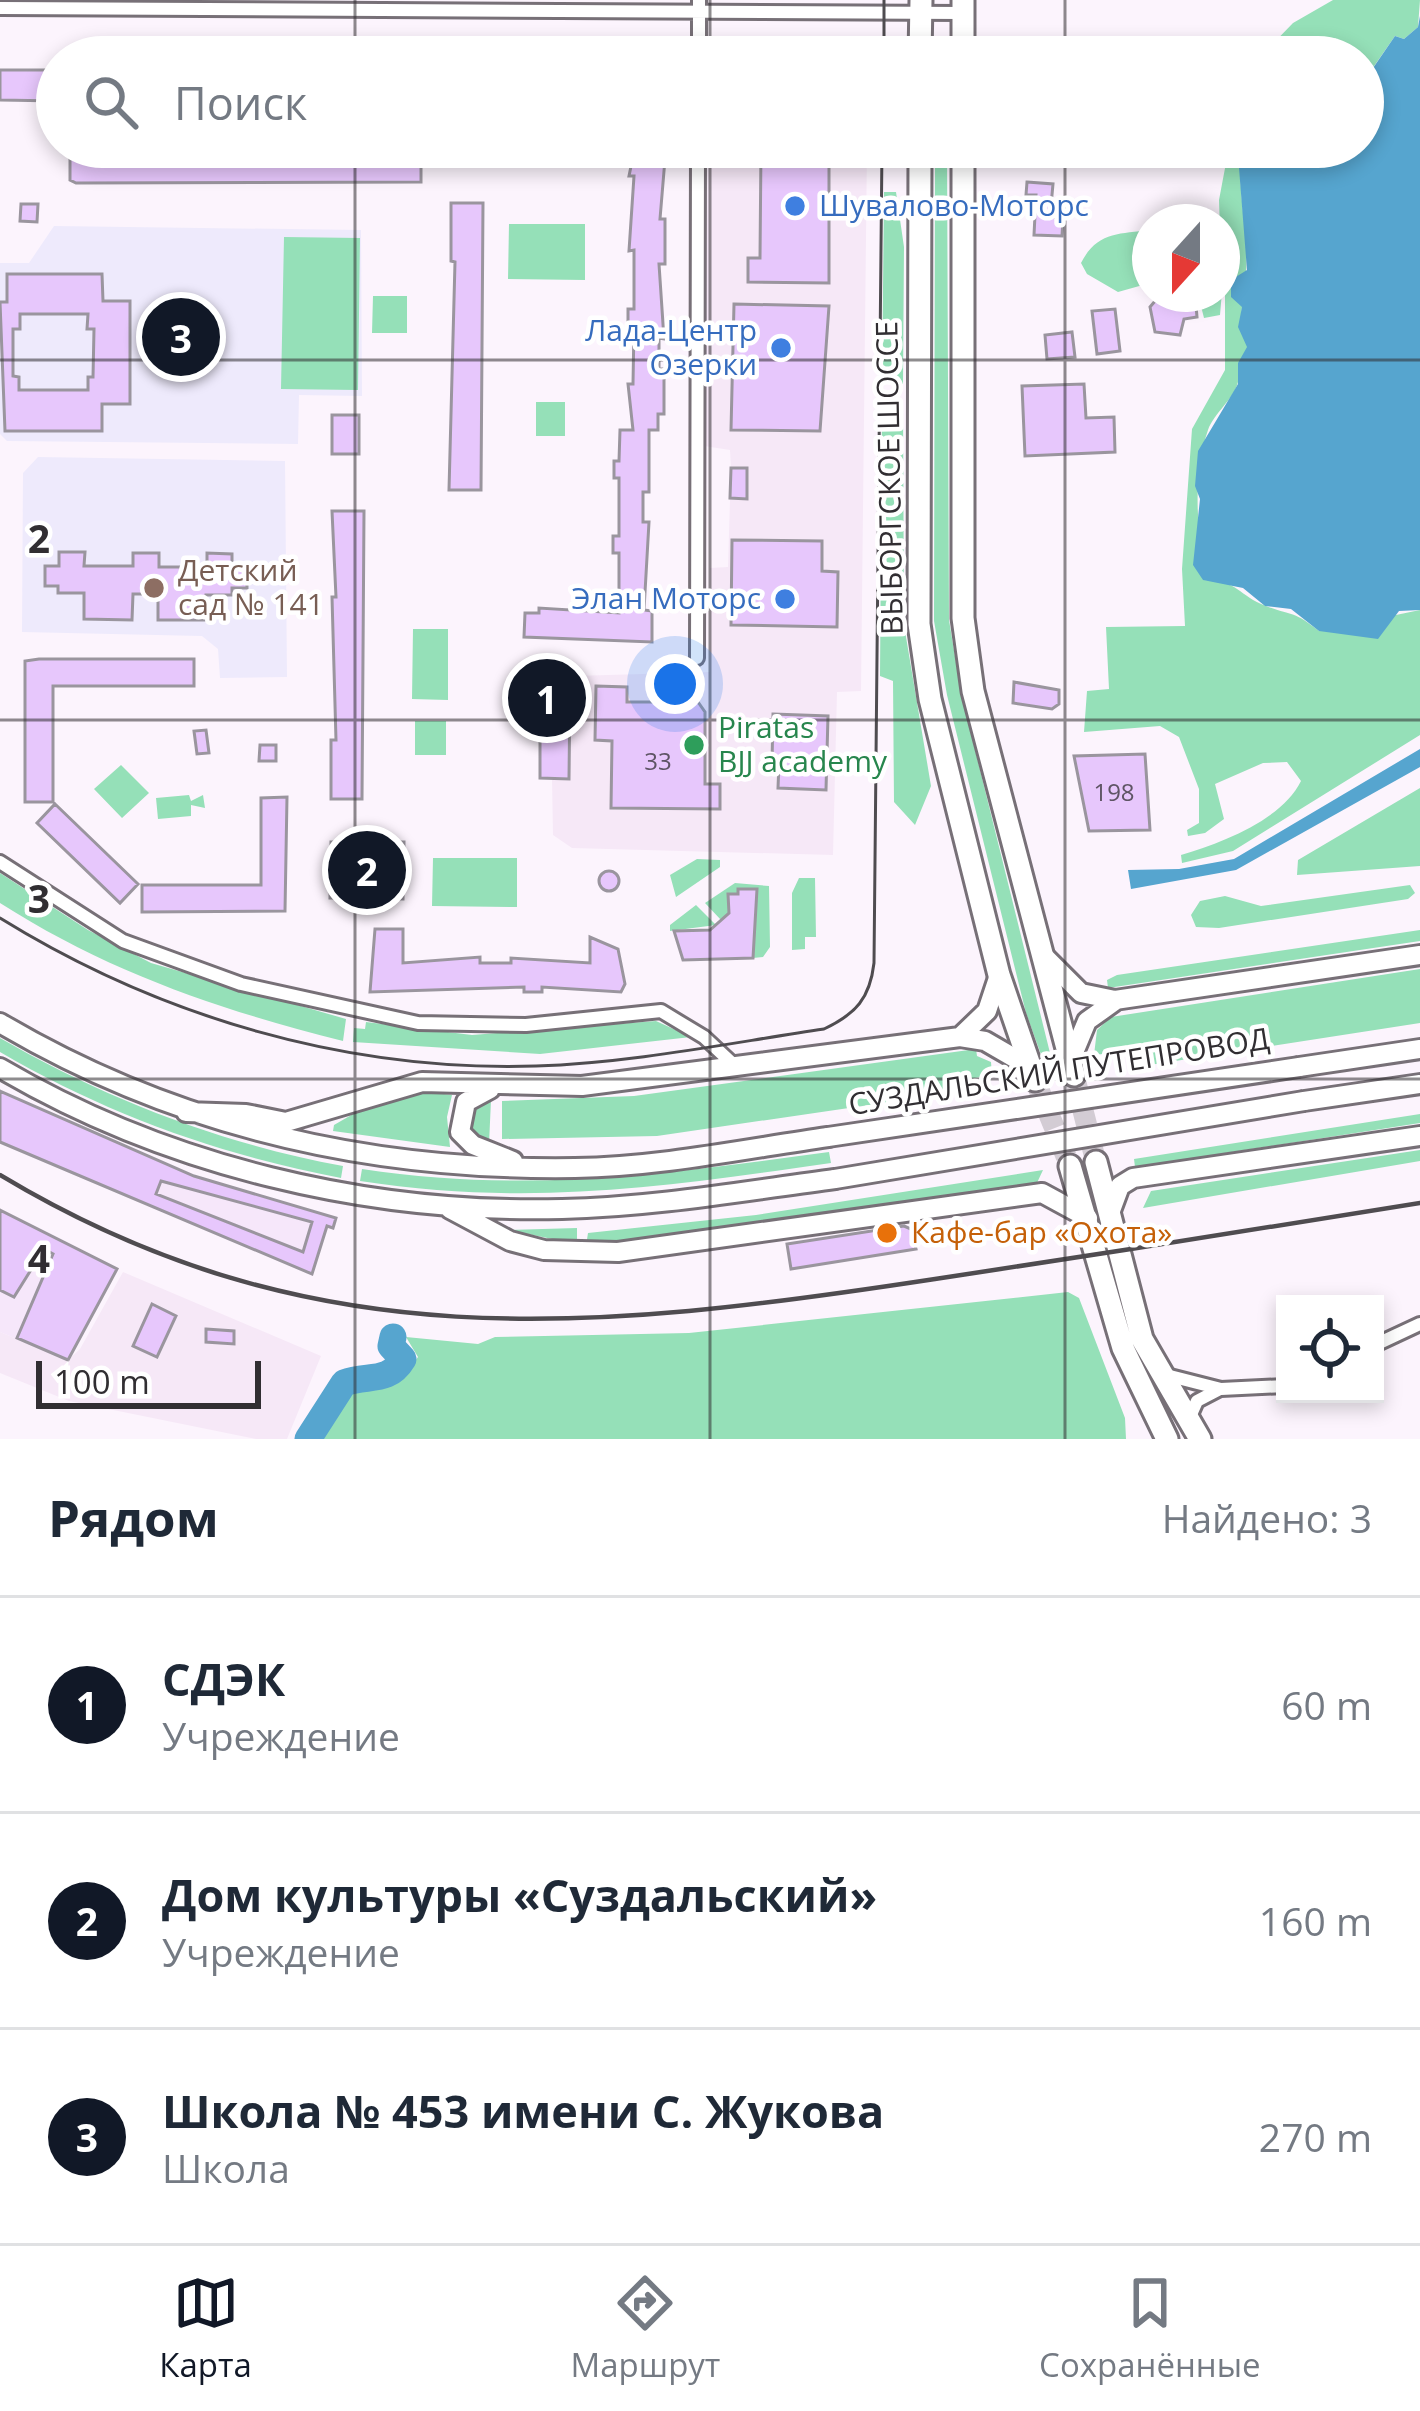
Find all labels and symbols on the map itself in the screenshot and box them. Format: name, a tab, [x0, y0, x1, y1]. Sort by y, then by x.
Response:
place label: Шувалово-Моторс	[819, 184, 1089, 225]
marker: Шувалово-Моторс	[782, 193, 808, 219]
north arrow	[1132, 204, 1240, 312]
pin: 3	[142, 292, 220, 382]
place label: Лада-Центр Озерки	[585, 309, 757, 384]
street label: ВЫБОРГСКОЕ ШОССЕ	[865, 321, 912, 635]
marker: Лада-Центр Озерки	[768, 335, 794, 361]
text: 2	[28, 511, 50, 564]
place label: Детский сад № 141	[178, 549, 324, 624]
marker: Детский сад № 141	[141, 575, 167, 601]
place label: Элан Моторс	[572, 577, 761, 618]
marker: Элан Моторс	[772, 586, 798, 612]
pin: 1	[508, 653, 586, 743]
your location	[645, 654, 705, 714]
place label: Piratas BJJ academy	[718, 706, 888, 781]
marker: Piratas BJJ academy	[681, 732, 707, 758]
house number: 33	[644, 744, 672, 777]
house number: 198	[1093, 775, 1135, 808]
pin: 2	[328, 825, 406, 915]
text: 3	[28, 871, 50, 924]
street label: СУЗДАЛЬСКИЙ ПУТЕПРОВОД	[846, 1017, 1272, 1124]
place label: Кафе-бар «Охота»	[911, 1211, 1172, 1252]
marker: Кафе-бар «Охота»	[874, 1220, 900, 1246]
text: 4	[28, 1231, 50, 1284]
scale bar	[36, 1355, 261, 1408]

